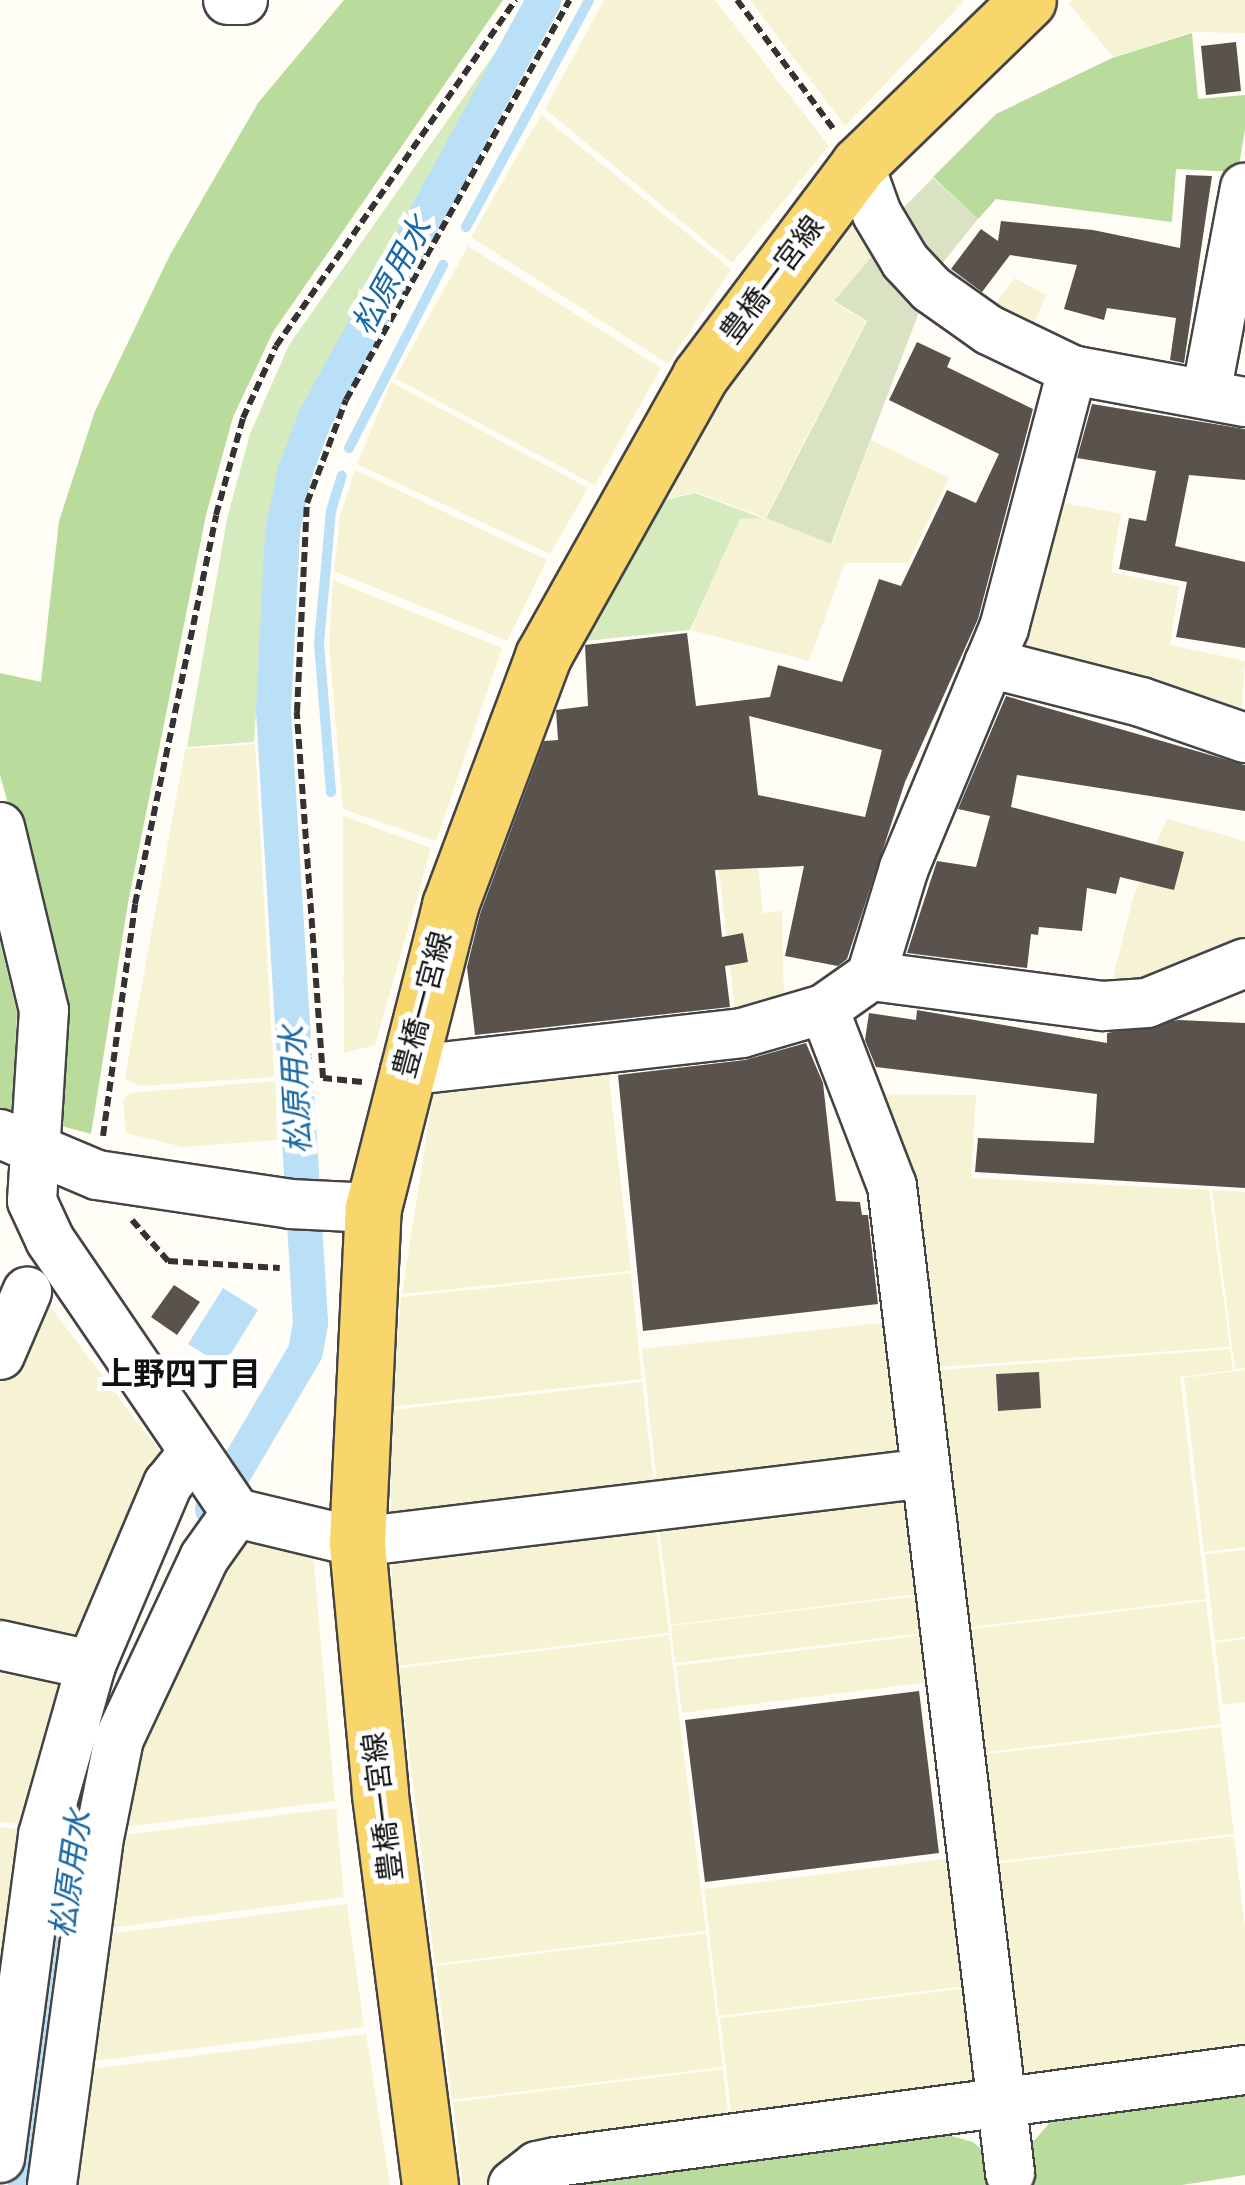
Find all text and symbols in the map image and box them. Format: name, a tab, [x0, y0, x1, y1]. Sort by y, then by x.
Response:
street label: 豊橋一宮線	[712, 209, 832, 351]
water label: 松原用水	[344, 211, 440, 341]
street label: 豊橋一宮線	[386, 928, 460, 1082]
water label: 松原用水	[273, 1025, 319, 1155]
district label: 上野四丁目	[101, 1355, 261, 1393]
street label: 豊橋一宮線	[356, 1730, 410, 1884]
water label: 松原用水	[43, 1808, 99, 1940]

